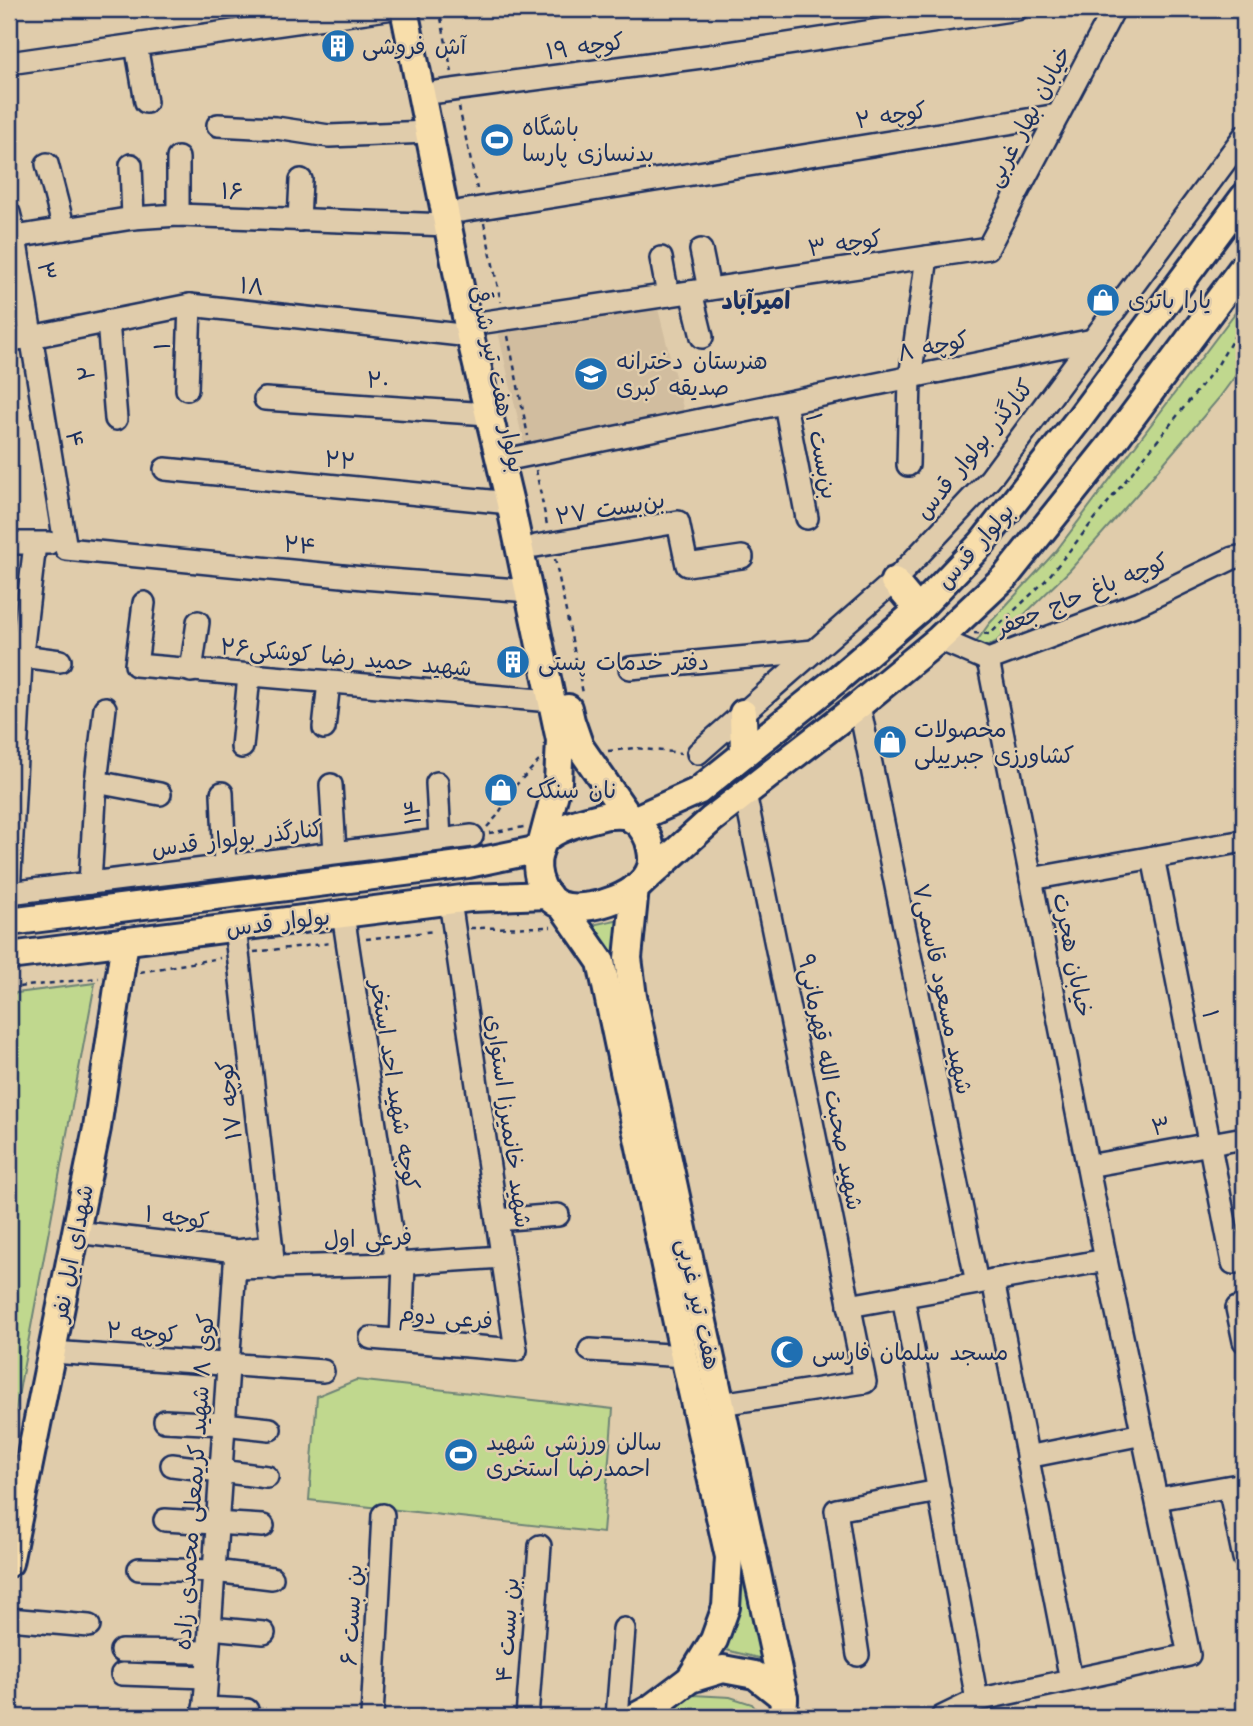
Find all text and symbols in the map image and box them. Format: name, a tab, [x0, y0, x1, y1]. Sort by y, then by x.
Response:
street label: کوچه ۱۹	[544, 26, 627, 68]
building icon: آش فروشی	[319, 27, 357, 65]
place label: آش فروشی	[362, 31, 468, 63]
street label: خیابان بهار غربی	[978, 40, 1080, 193]
street label: کوچه ۲	[853, 95, 929, 137]
place label: باشگاه بدنسازی پارسا	[522, 112, 654, 170]
sports icon: باشگاه بدنسازی پارسا	[478, 121, 516, 159]
street label: ۱۶	[220, 175, 244, 209]
street label: کوچه ۳	[806, 223, 885, 265]
street label: ۳	[29, 259, 63, 283]
street label: ۱۸	[238, 270, 266, 304]
shop icon: یارا باتری	[1084, 281, 1122, 319]
street label: بولوار هفت تیر شرقی	[462, 283, 533, 476]
district label: امیرآباد	[722, 285, 790, 319]
place label: یارا باتری	[1128, 285, 1211, 317]
street label: کوچه ۸	[895, 324, 972, 370]
street label: ۱	[147, 341, 179, 351]
place label: هنرستان دخترانه صدیقه کبری	[616, 346, 768, 404]
school or university icon: هنرستان دخترانه صدیقه کبری	[572, 355, 610, 393]
street label: ۲	[70, 364, 104, 382]
street label: ۲۰	[365, 364, 391, 398]
street label: کنارگذر بولوار قدس	[908, 372, 1042, 527]
street label: بن‌بست ۱	[797, 410, 845, 502]
street label: ۴	[57, 428, 91, 450]
street label: ۲۲	[323, 443, 357, 479]
street label: بن‌بست ۲۷	[553, 485, 667, 533]
street label: بولوار قدس	[929, 497, 1022, 597]
street label: ۲۴	[282, 528, 318, 564]
street label: کوچه باغ حاج جعفر	[989, 546, 1174, 645]
street label: شهید حمید رضا کوشکی۲۶	[219, 631, 473, 685]
building icon: دفتر خدمات پستی	[494, 643, 532, 681]
place label: دفتر خدمات پستی	[538, 647, 709, 679]
place label: محصولات کشاورزی جبرییلی	[914, 714, 1075, 772]
shop icon: محصولات کشاورزی جبرییلی	[871, 723, 909, 761]
shop icon: نان سنگک	[482, 771, 520, 809]
place label: نان سنگک	[526, 775, 616, 807]
street label: ۱۴	[396, 798, 430, 826]
street label: کنارگذر بولوار قدس	[150, 813, 325, 865]
street label: شهید مسعود قاسمی۷	[904, 881, 980, 1098]
street label: خیابان هجرت	[1044, 890, 1100, 1020]
street label: بولوار قدس	[224, 901, 332, 945]
street label: شهید صحبت الله قهرمانی۹	[789, 951, 871, 1213]
street label: کوچه شهید احد استخر	[361, 976, 426, 1193]
street label: ۱	[1194, 1007, 1227, 1021]
street label: شهید خانمیرزا استواری	[477, 1012, 539, 1230]
street label: کوچه ۱۷	[209, 1058, 251, 1142]
street label: ۳	[1149, 1110, 1173, 1144]
street label: شهدای ایل نفر	[44, 1182, 102, 1326]
street label: کوچه ۱	[143, 1198, 211, 1238]
street label: فرعی اول	[323, 1221, 413, 1257]
street label: هفت تیر غربی	[669, 1236, 728, 1373]
street label: فرعی دوم	[398, 1298, 494, 1339]
street label: کوی ۸ شهید کریمعلی محمدی زاده	[167, 1313, 223, 1652]
street label: کوچه ۲	[105, 1315, 179, 1351]
mosque icon: مسجد سلمان فارسی	[768, 1333, 806, 1371]
place label: مسجد سلمان فارسی	[812, 1337, 1008, 1369]
place label: سالن ورزشی شهید احمدرضا استخری	[486, 1427, 662, 1485]
sports icon: سالن ورزشی شهید احمدرضا استخری	[442, 1436, 480, 1474]
street label: بن بست ۶	[333, 1563, 371, 1667]
street label: بن بست ۴	[488, 1577, 528, 1684]

